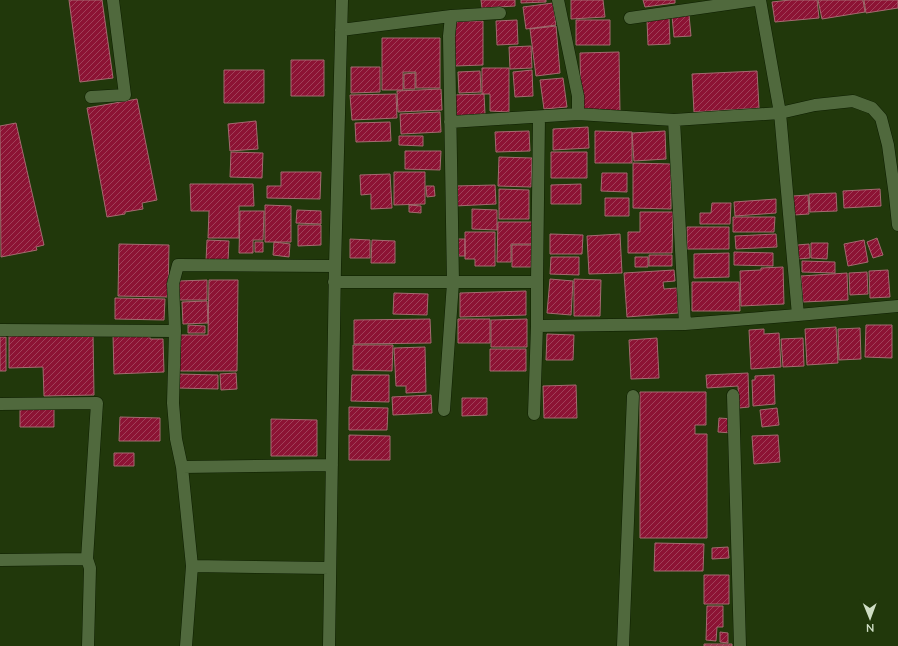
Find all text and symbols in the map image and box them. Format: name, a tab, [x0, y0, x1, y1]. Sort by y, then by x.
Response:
north arrow	[850, 598, 890, 638]
text: N	[866, 621, 874, 635]

